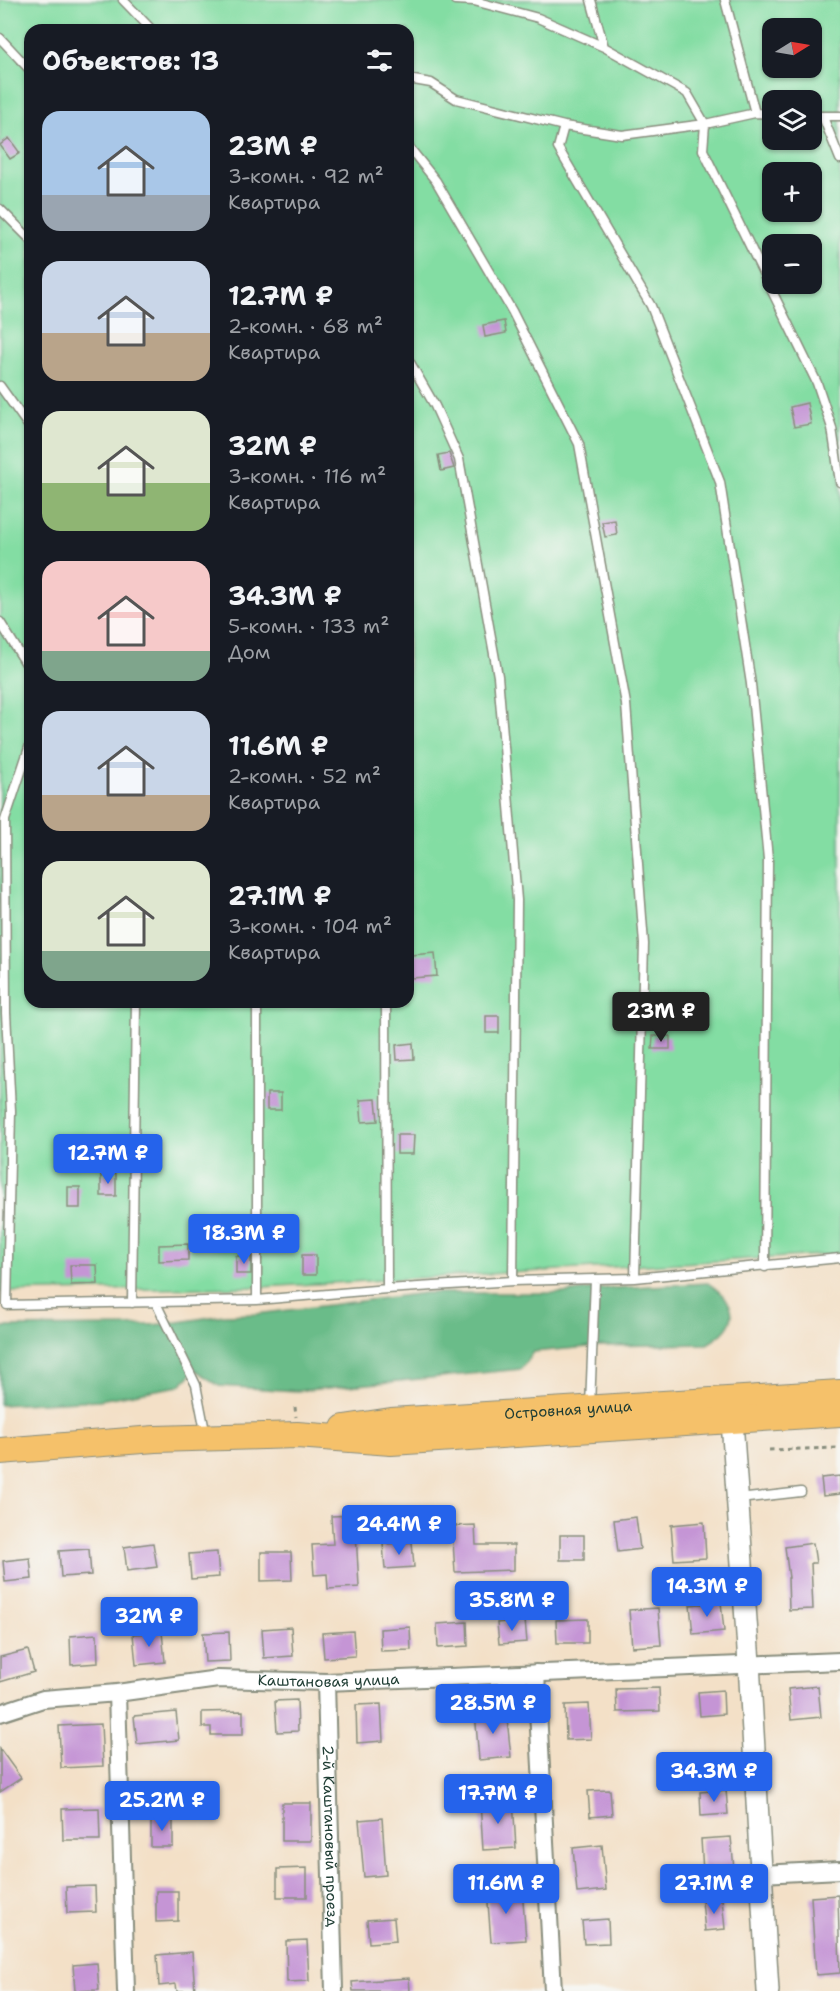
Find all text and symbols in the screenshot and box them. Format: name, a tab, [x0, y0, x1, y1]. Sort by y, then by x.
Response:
north arrow	[762, 18, 822, 78]
map controls	[762, 18, 822, 294]
text: Объектов: 13	[42, 43, 219, 78]
icon: filters	[363, 44, 396, 77]
button: layers	[762, 90, 822, 150]
text: 23M ₽	[228, 128, 318, 163]
icon: home	[90, 135, 162, 207]
button: +	[762, 162, 822, 222]
text: 3-комн. · 92 m²	[228, 163, 384, 189]
text: Квартира	[228, 189, 320, 215]
button: −	[762, 234, 822, 294]
text: 12.7M ₽	[228, 278, 334, 313]
icon: home	[90, 285, 162, 357]
text: 2-комн. · 68 m²	[228, 313, 383, 339]
text: Квартира	[228, 339, 320, 365]
text: 32M ₽	[228, 428, 317, 463]
icon: home	[90, 435, 162, 507]
text: 3-комн. · 116 m²	[228, 463, 386, 489]
text: Квартира	[228, 489, 320, 515]
text: 34.3M ₽	[228, 578, 342, 613]
icon: home	[90, 585, 162, 657]
text: 5-комн. · 133 m²	[228, 613, 390, 639]
text: Дом	[228, 639, 270, 665]
text: 11.6M ₽	[228, 728, 329, 763]
icon: home	[90, 735, 162, 807]
text: 2-комн. · 52 m²	[228, 763, 381, 789]
text: Квартира	[228, 789, 320, 815]
text: 27.1M ₽	[228, 878, 332, 913]
icon: home	[90, 885, 162, 957]
text: 3-комн. · 104 m²	[228, 913, 392, 939]
text: Квартира	[228, 939, 320, 965]
pin: 23M ₽	[619, 992, 703, 1043]
text: 23M ₽	[626, 998, 696, 1024]
pin: 12.7M ₽	[53, 1134, 163, 1185]
text: 12.7M ₽	[67, 1140, 149, 1166]
pin: 18.3M ₽	[189, 1214, 299, 1265]
text: 18.3M ₽	[202, 1220, 286, 1246]
street label: Островная улица	[504, 1396, 633, 1424]
pin: 24.4M ₽	[344, 1505, 454, 1556]
text: 24.4M ₽	[356, 1511, 442, 1537]
pin: 14.3M ₽	[652, 1567, 762, 1618]
text: 14.3M ₽	[666, 1573, 748, 1599]
pin: 35.8M ₽	[457, 1581, 567, 1632]
text: 35.8M ₽	[469, 1587, 555, 1613]
pin: 32M ₽	[107, 1597, 191, 1648]
text: 32M ₽	[115, 1603, 183, 1629]
street label: Каштановая улица	[257, 1669, 400, 1692]
pin: 28.5M ₽	[438, 1684, 548, 1735]
text: 28.5M ₽	[450, 1690, 536, 1716]
street label: 2-й Каштановый проезд	[318, 1745, 342, 1928]
pin: 34.3M ₽	[659, 1752, 769, 1803]
text: 34.3M ₽	[670, 1758, 758, 1784]
pin: 17.7M ₽	[443, 1774, 553, 1825]
text: 17.7M ₽	[458, 1780, 538, 1806]
pin: 25.2M ₽	[107, 1781, 217, 1832]
text: 25.2M ₽	[119, 1787, 205, 1813]
pin: 11.6M ₽	[451, 1864, 561, 1915]
pin: 27.1M ₽	[659, 1864, 769, 1915]
text: 11.6M ₽	[467, 1870, 545, 1896]
text: 27.1M ₽	[674, 1870, 754, 1896]

